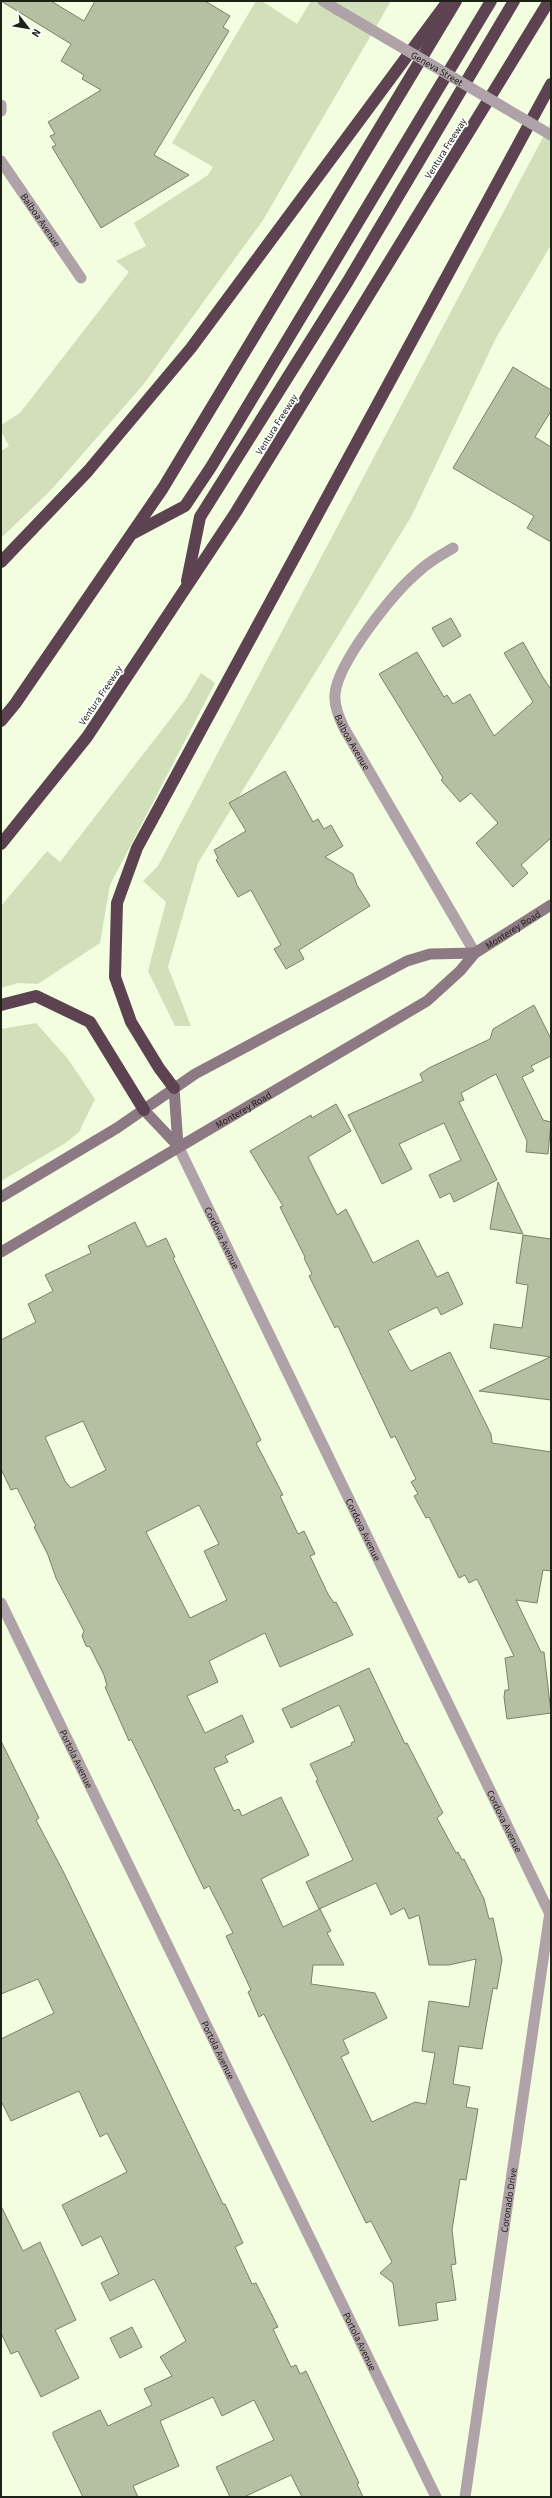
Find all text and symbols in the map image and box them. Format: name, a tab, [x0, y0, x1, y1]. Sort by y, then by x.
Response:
north arrow	[8, 8, 48, 48]
text: N	[28, 26, 44, 40]
street label: Geneva Street	[408, 48, 466, 90]
street label: Ventura Freeway	[422, 115, 470, 182]
street label: Balboa Avenue	[17, 191, 64, 250]
street label: Ventura Freeway	[253, 391, 301, 458]
street label: Ventura Freeway	[76, 663, 126, 728]
street label: Balboa Avenue	[331, 712, 373, 773]
street label: Monterey Road	[483, 907, 544, 953]
street label: Monterey Road	[213, 1088, 274, 1132]
street label: Cordova Avenue	[200, 1205, 243, 1272]
street label: Cordova Avenue	[342, 1496, 384, 1563]
street label: Portola Avenue	[56, 1727, 96, 1791]
street label: Cordova Avenue	[483, 1788, 525, 1855]
street label: Portola Avenue	[197, 2019, 238, 2082]
street label: Coronado Drive	[498, 2167, 521, 2234]
street label: Portola Avenue	[339, 2310, 380, 2373]

